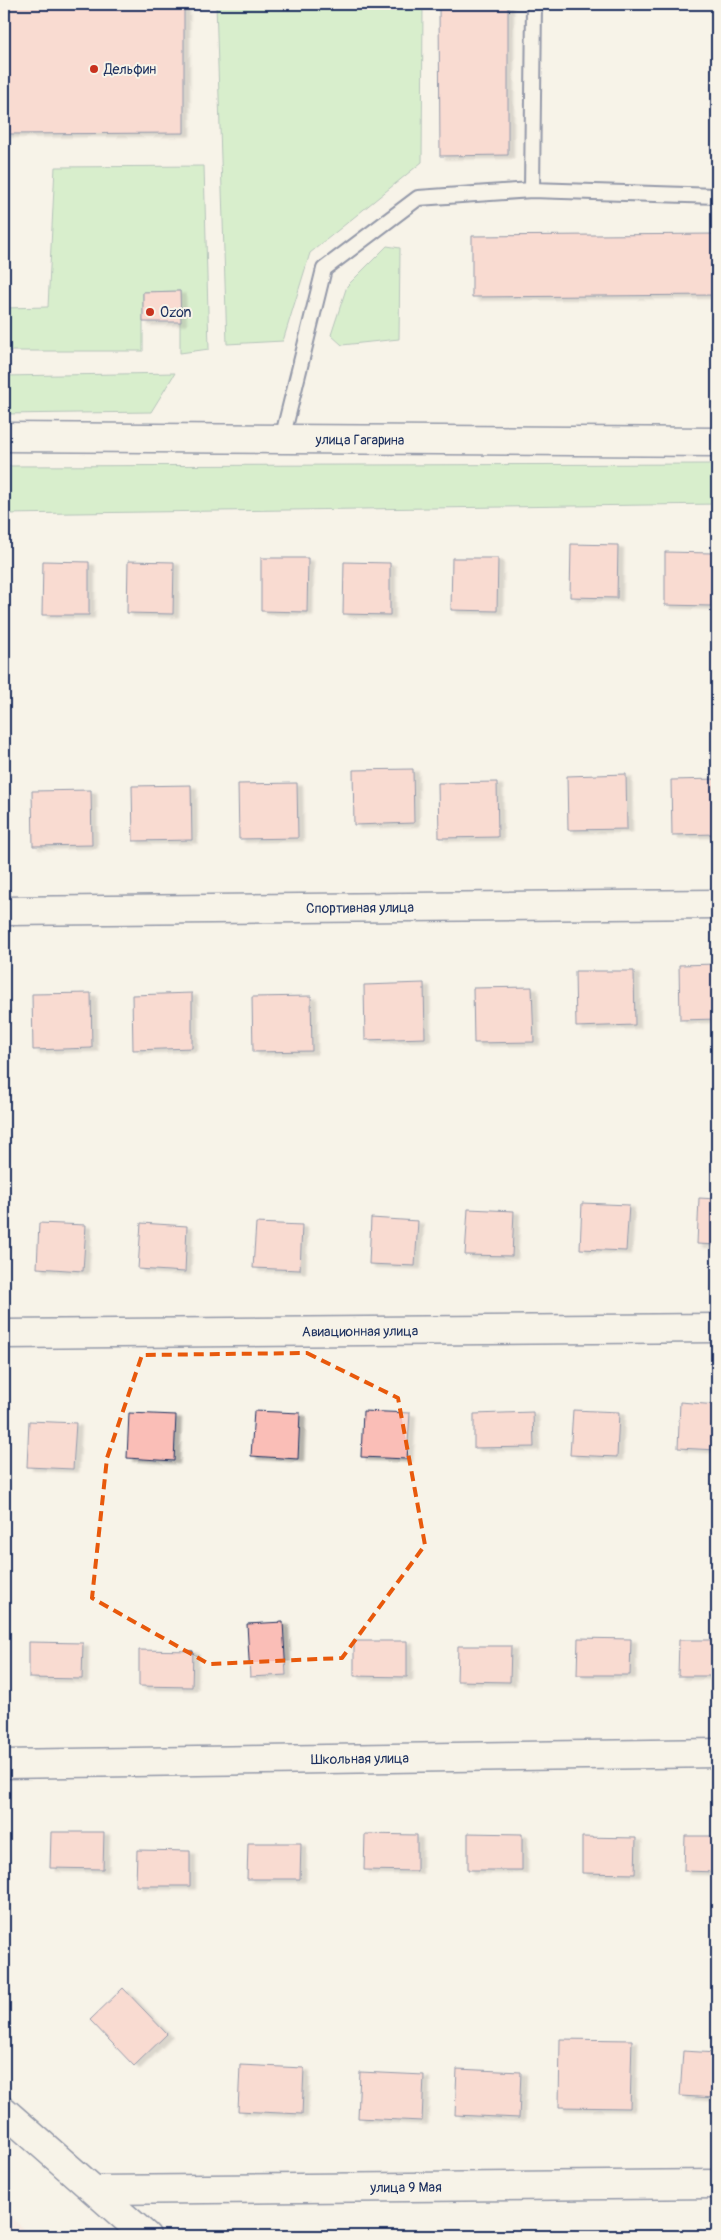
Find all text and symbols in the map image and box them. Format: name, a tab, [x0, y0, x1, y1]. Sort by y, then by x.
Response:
place label: Дельфин	[103, 61, 156, 78]
marker: Дельфин	[88, 63, 100, 75]
place label: Ozon	[160, 304, 192, 321]
marker: Ozon	[144, 306, 156, 318]
street label: улица Гагарина	[315, 431, 404, 449]
street label: Спортивная улица	[306, 899, 414, 917]
street label: Авиационная улица	[302, 1323, 418, 1340]
street label: Школьная улица	[311, 1750, 409, 1768]
street label: улица 9 Мая	[369, 2179, 442, 2196]

